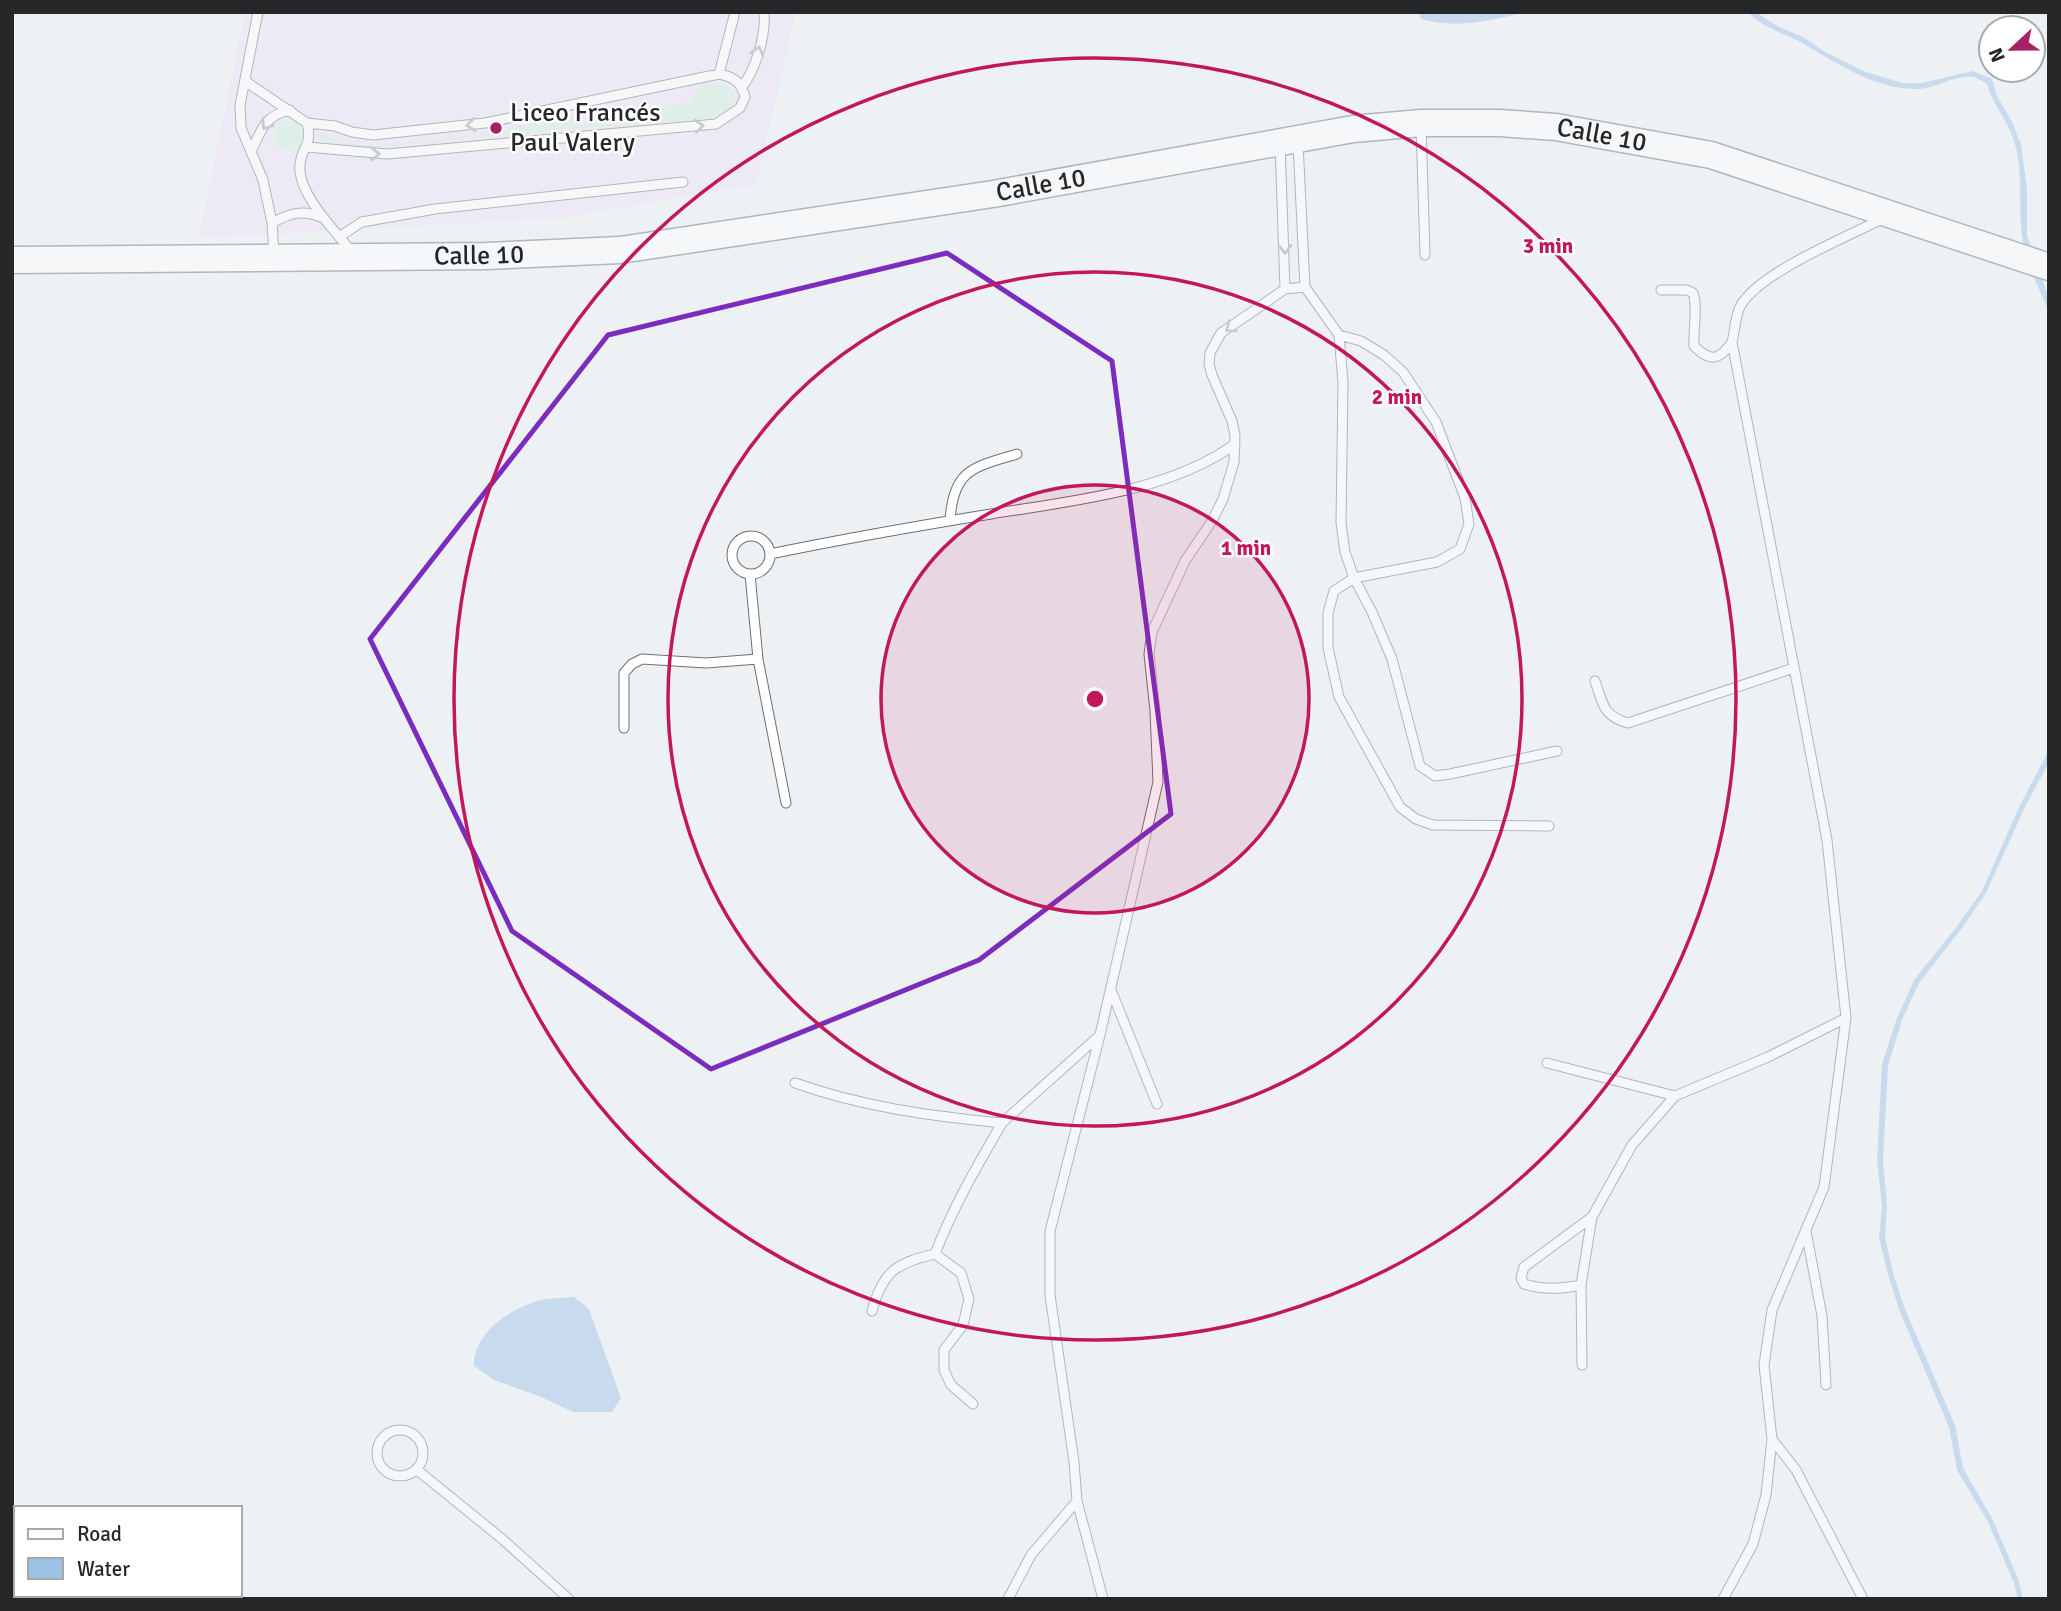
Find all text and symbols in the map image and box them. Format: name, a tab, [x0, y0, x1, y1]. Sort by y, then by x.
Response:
north arrow	[1977, 14, 2047, 84]
text: N	[1984, 44, 2011, 66]
one-way arrow	[749, 45, 764, 57]
place label: Liceo Francés Paul Valery	[510, 97, 661, 159]
street label: Calle 10	[1554, 111, 1649, 159]
one-way arrow	[261, 117, 274, 130]
one-way arrow	[465, 117, 477, 132]
one-way arrow	[694, 119, 705, 134]
marker: Liceo Francés Paul Valery	[488, 120, 504, 136]
one-way arrow	[370, 146, 381, 161]
street label: Calle 10	[994, 162, 1088, 209]
text: 3 min	[1523, 233, 1573, 259]
street label: Calle 10	[434, 238, 525, 272]
one-way arrow	[1277, 244, 1292, 255]
one-way arrow	[1225, 320, 1237, 332]
text: 2 min	[1372, 384, 1422, 410]
text: 1 min	[1221, 535, 1271, 561]
centre of rings	[1083, 687, 1107, 711]
legend	[14, 1506, 242, 1597]
text: Road	[77, 1521, 122, 1547]
text: Water	[77, 1556, 130, 1582]

